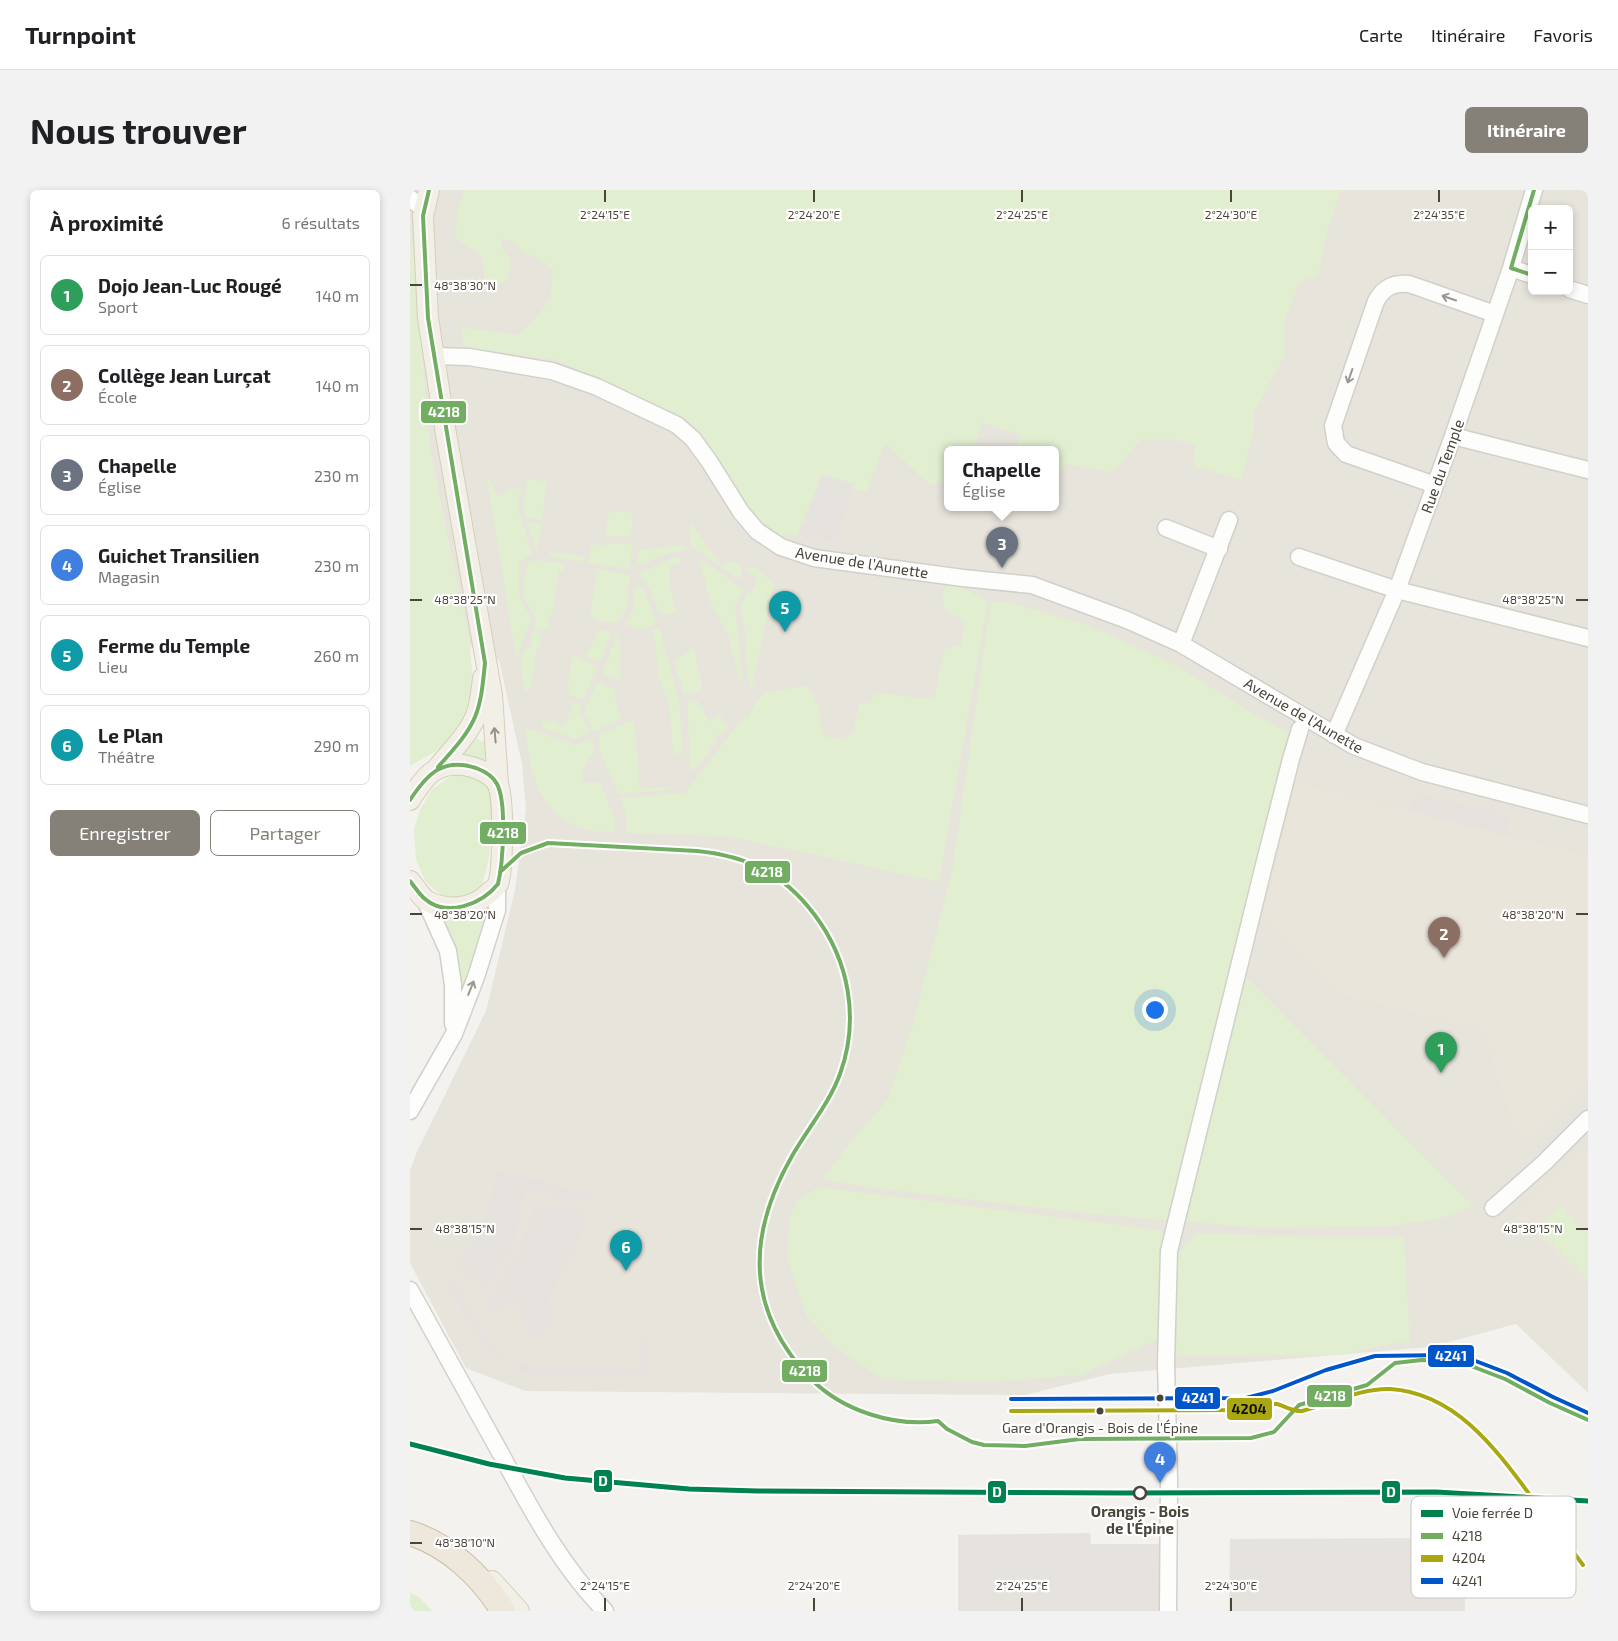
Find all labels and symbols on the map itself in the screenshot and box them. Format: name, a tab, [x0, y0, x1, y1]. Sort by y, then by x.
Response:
text: 2°24'15"E	[580, 207, 630, 221]
text: 2°24'20"E	[788, 207, 841, 221]
text: 2°24'25"E	[996, 207, 1048, 221]
text: 2°24'30"E	[1205, 207, 1258, 221]
text: 2°24'35"E	[1413, 207, 1465, 221]
text: 48°38'30"N	[434, 278, 496, 292]
one-way arrow	[1442, 293, 1458, 302]
one-way arrow	[1345, 368, 1354, 383]
line badge: 4218	[420, 400, 467, 424]
text: 4218	[428, 403, 460, 420]
street label: Rue du Temple	[1417, 416, 1467, 516]
pin: 3	[986, 527, 1018, 568]
street label: Avenue de l’Aunette	[794, 543, 930, 581]
pin: 5	[769, 591, 801, 632]
text: 48°38'25"N	[434, 592, 496, 606]
text: 48°38'25"N	[1502, 592, 1564, 606]
street label: Avenue de l'Aunette	[1241, 674, 1367, 756]
one-way arrow	[491, 727, 500, 743]
line badge: 4218	[479, 821, 527, 845]
text: 4218	[487, 824, 519, 841]
line badge: 4218	[744, 860, 791, 884]
text: 4218	[751, 863, 783, 880]
text: 48°38'20"N	[434, 907, 496, 921]
text: 48°38'20"N	[1502, 907, 1564, 921]
pin: 2	[1428, 917, 1460, 958]
one-way arrow	[468, 981, 477, 996]
your location	[1142, 997, 1168, 1023]
pin: 1	[1425, 1032, 1457, 1073]
text: 48°38'15"N	[435, 1221, 495, 1235]
text: 48°38'15"N	[1503, 1221, 1563, 1235]
pin: 6	[610, 1230, 642, 1271]
line badge: 4241	[1427, 1344, 1475, 1368]
text: 4241	[1435, 1347, 1467, 1364]
line badge: 4218	[781, 1359, 828, 1383]
text: 4218	[789, 1362, 821, 1379]
line badge: 4218	[1306, 1384, 1353, 1408]
line badge: 4241	[1174, 1386, 1221, 1410]
text: 4218	[1314, 1387, 1346, 1404]
text: 4241	[1182, 1389, 1214, 1406]
unlabelled marker	[1155, 1393, 1165, 1403]
line badge: 4204	[1226, 1397, 1273, 1421]
text: 4204	[1232, 1400, 1266, 1417]
marker: Gare d'Orangis - Bois de l'Épine	[1095, 1406, 1105, 1416]
place label: Gare d'Orangis - Bois de l'Épine	[1002, 1419, 1198, 1436]
pin: 4	[1144, 1442, 1176, 1483]
line badge: D	[593, 1469, 613, 1493]
text: D	[598, 1472, 608, 1489]
line badge: D	[987, 1480, 1007, 1504]
line badge: D	[1381, 1480, 1401, 1504]
text: D	[992, 1483, 1002, 1500]
text: D	[1386, 1483, 1396, 1500]
marker: Orangis - Bois de l'Épine	[1133, 1486, 1147, 1500]
legend	[1411, 1496, 1576, 1598]
place label: Orangis - Bois de l'Épine	[1091, 1502, 1189, 1537]
text: Voie ferrée D	[1452, 1504, 1533, 1521]
text: 4218	[1452, 1527, 1483, 1544]
text: 48°38'10"N	[435, 1535, 495, 1549]
text: 4204	[1452, 1549, 1486, 1566]
text: 4241	[1452, 1572, 1483, 1589]
text: 2°24'15"E	[580, 1578, 630, 1592]
text: 2°24'20"E	[788, 1578, 841, 1592]
text: 2°24'25"E	[996, 1578, 1048, 1592]
text: 2°24'30"E	[1205, 1578, 1258, 1592]

